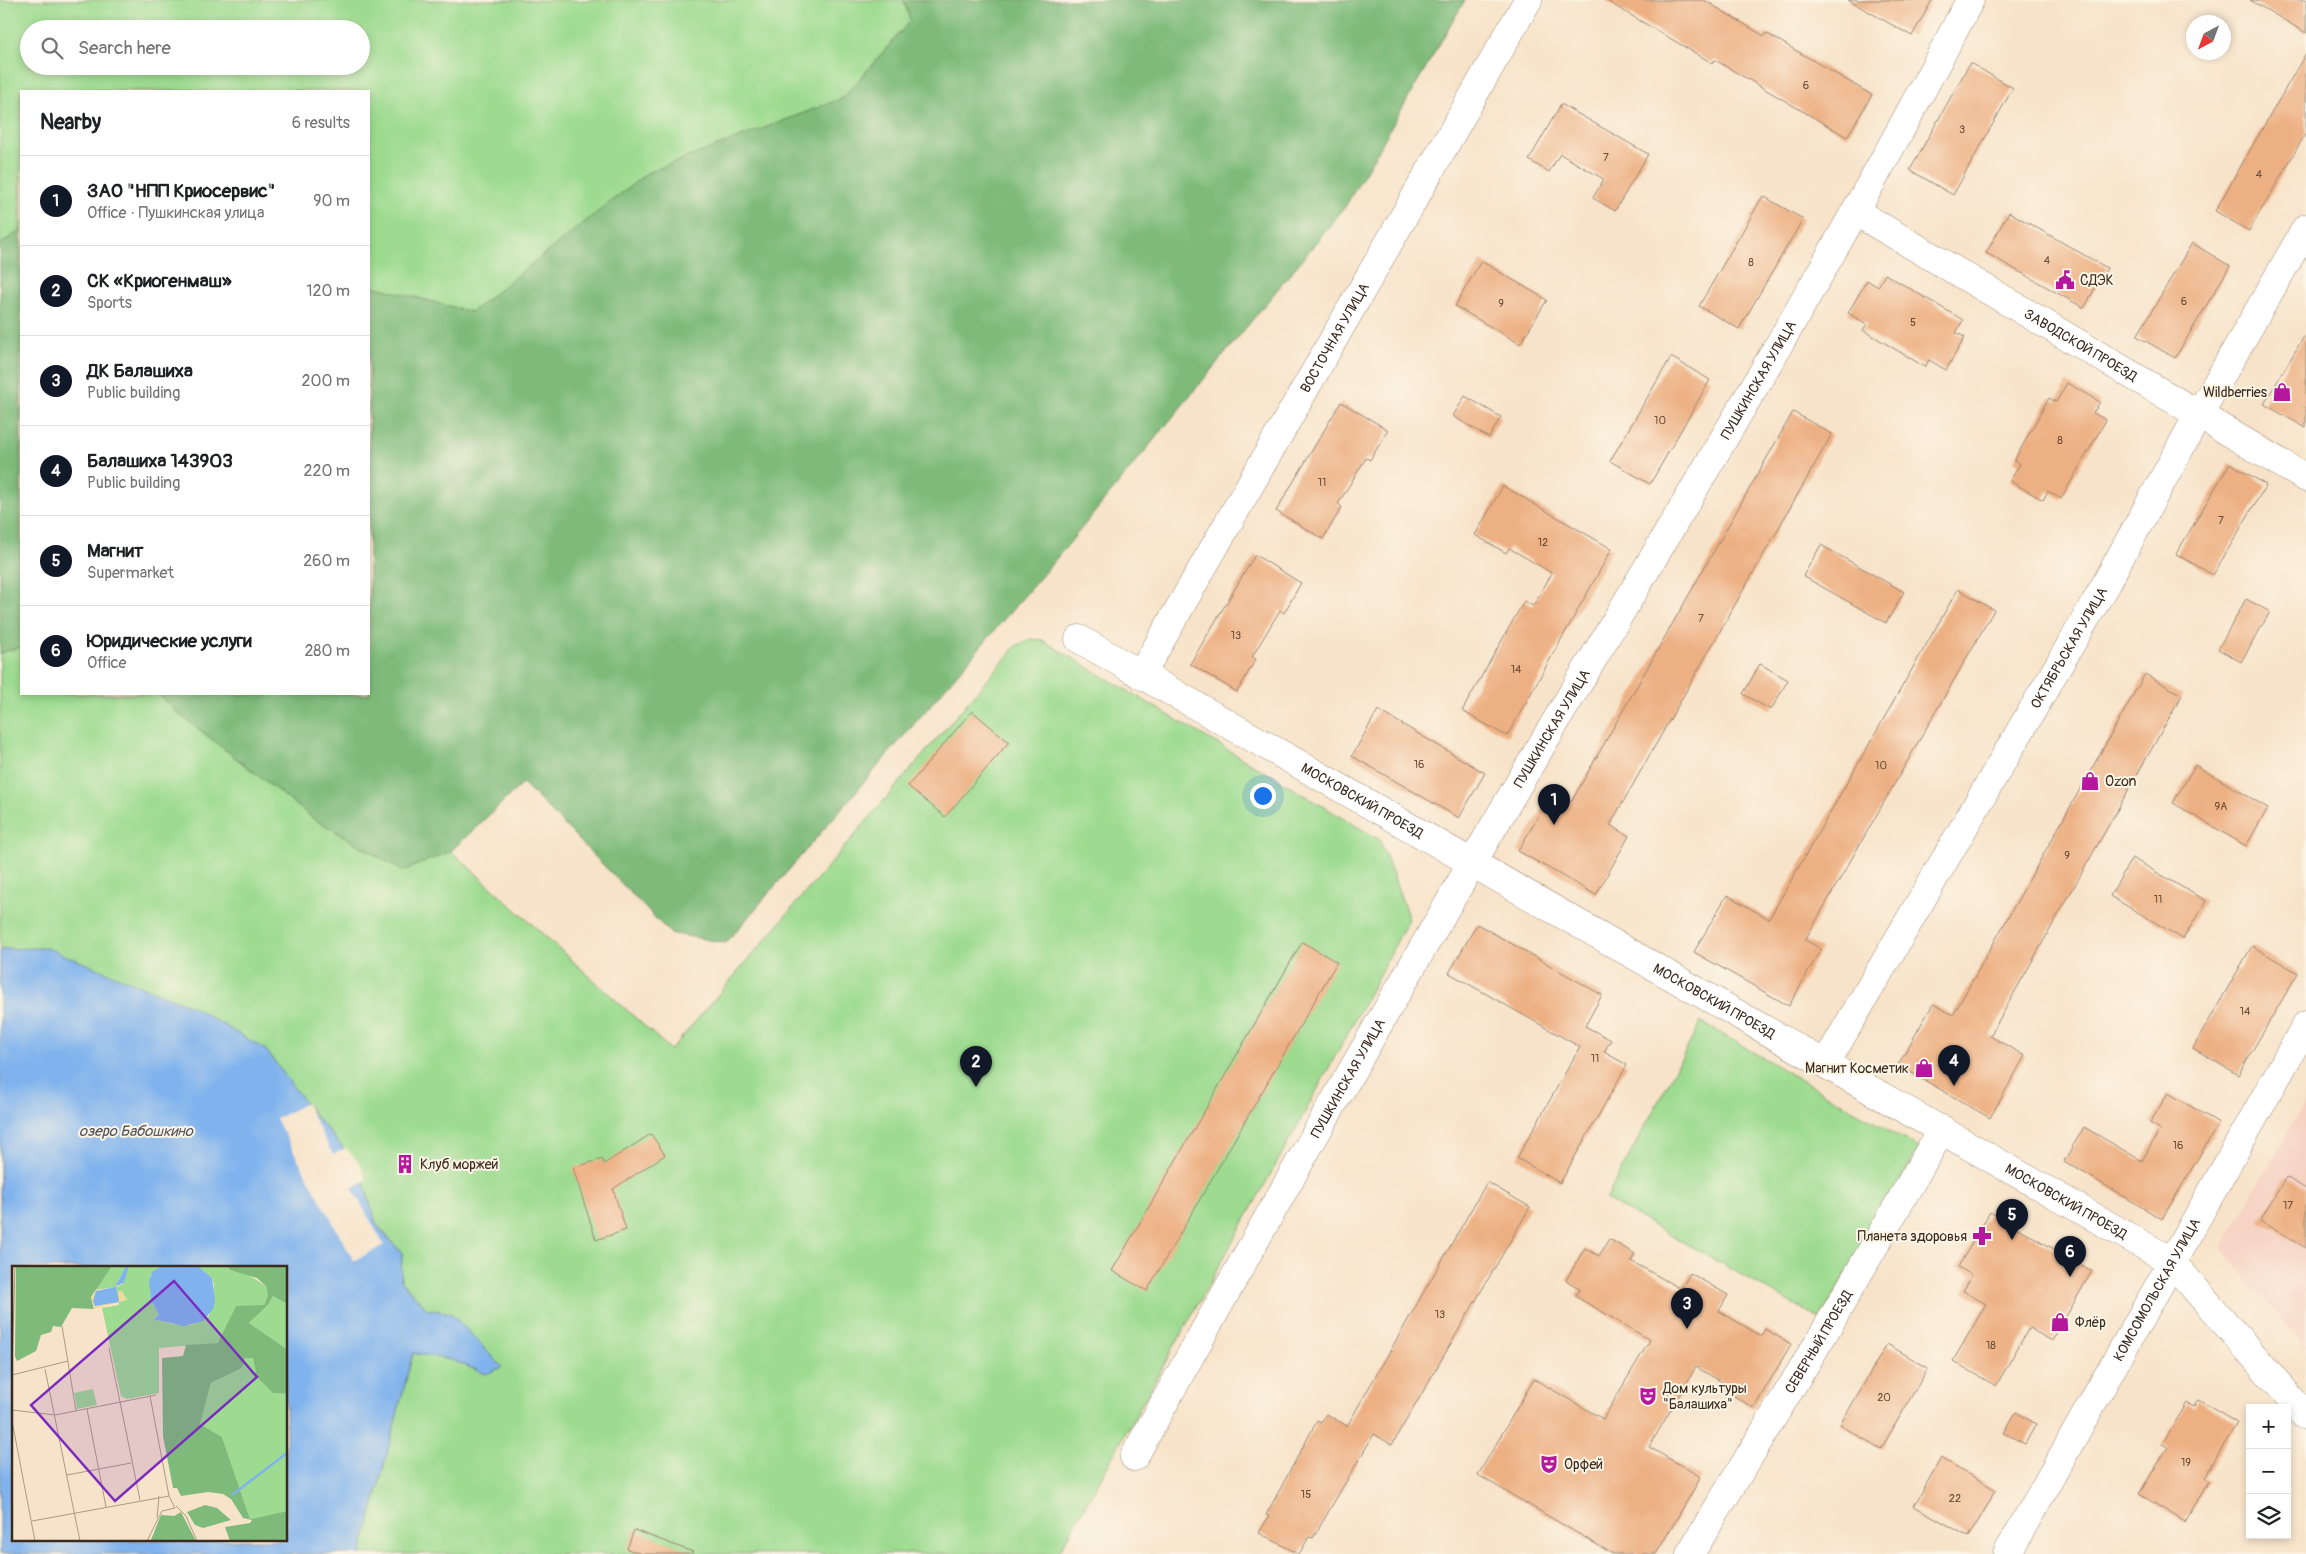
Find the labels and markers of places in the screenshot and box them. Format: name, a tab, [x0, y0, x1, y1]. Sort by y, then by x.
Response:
public building icon: СДЭК	[2054, 269, 2076, 291]
place label: СДЭК	[2080, 272, 2114, 289]
shop icon: Wildberries	[2271, 381, 2293, 403]
place label: Wildberries	[2203, 384, 2268, 401]
shop icon: Ozon	[2079, 770, 2101, 792]
place label: Ozon	[2105, 773, 2137, 790]
pin: 1	[1538, 784, 1570, 825]
pin: 4	[1938, 1045, 1970, 1086]
pin: 2	[960, 1046, 992, 1087]
shop icon: Магнит Косметик	[1913, 1057, 1935, 1079]
place label: Магнит Косметик	[1805, 1060, 1909, 1077]
building icon: Клуб моржей	[394, 1153, 416, 1175]
place label: Клуб моржей	[420, 1156, 498, 1173]
pin: 5	[1996, 1199, 2028, 1240]
pharmacy icon: Планета здоровья	[1971, 1225, 1993, 1247]
place label: Планета здоровья	[1858, 1228, 1967, 1245]
pin: 6	[2054, 1236, 2086, 1277]
pin: 3	[1671, 1288, 1703, 1329]
shop icon: Флёр	[2049, 1311, 2071, 1333]
place label: Флёр	[2075, 1314, 2106, 1331]
place label: Дом культуры "Балашиха"	[1662, 1380, 1747, 1413]
theatre icon: Дом культуры "Балашиха"	[1637, 1385, 1659, 1407]
theatre icon: Орфей	[1538, 1453, 1560, 1475]
place label: Орфей	[1564, 1456, 1603, 1473]

